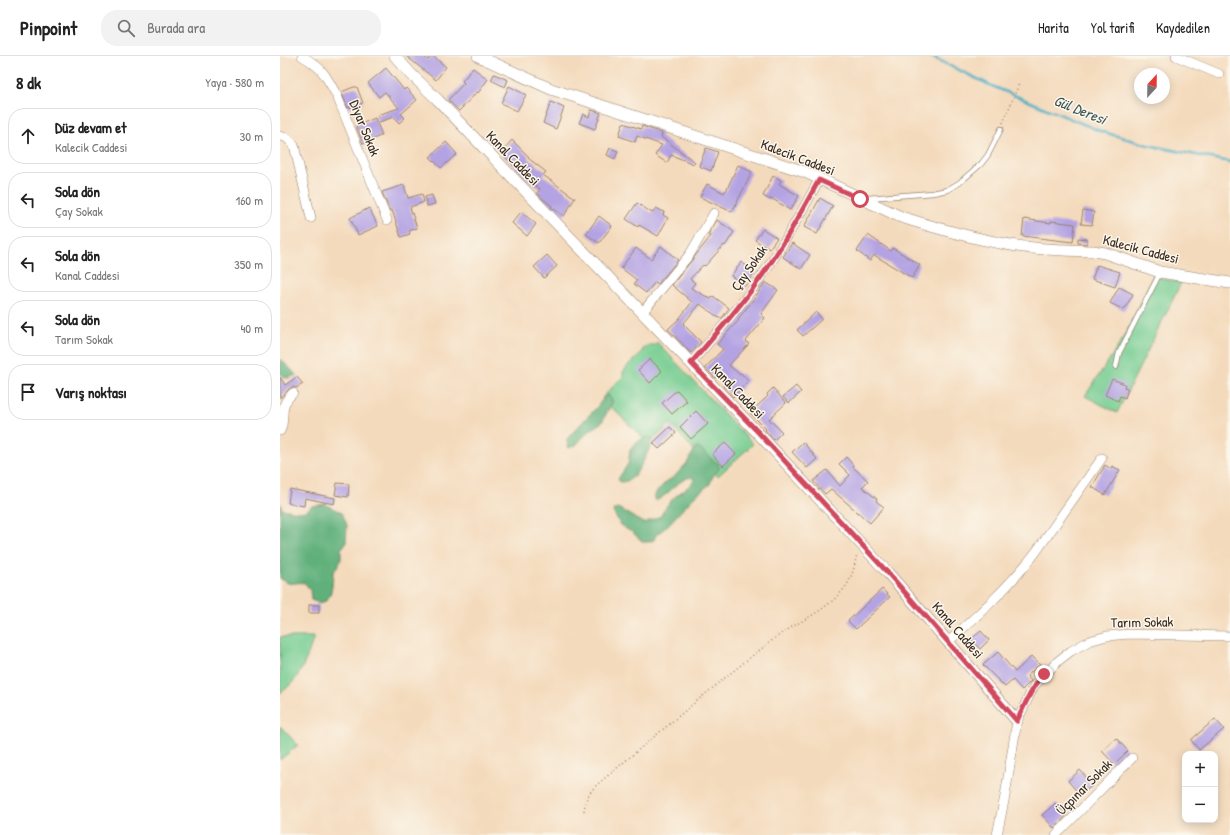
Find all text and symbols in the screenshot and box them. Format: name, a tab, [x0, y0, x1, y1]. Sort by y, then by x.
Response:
search box	[101, 10, 381, 46]
text: Pinpoint	[20, 15, 77, 41]
icon: search	[115, 17, 137, 39]
text: Burada ara	[147, 17, 205, 38]
text: Harita	[1038, 18, 1069, 37]
text: Yol tarifi	[1091, 18, 1134, 37]
text: Kaydedilen	[1156, 18, 1210, 37]
north arrow	[1134, 68, 1170, 104]
text: 8 dk	[16, 71, 41, 94]
text: Yaya · 580 m	[205, 73, 264, 91]
water label: Gül Deresi	[1051, 90, 1111, 130]
street label: Diyar Sokak	[345, 97, 385, 159]
text: Düz devam et	[55, 117, 126, 138]
icon: ahead	[17, 125, 39, 147]
street label: Kanal Caddesi	[482, 126, 544, 189]
text: 30 m	[240, 127, 263, 145]
street label: Kalecik Caddesi	[758, 134, 838, 179]
text: Kalecik Caddesi	[55, 138, 127, 156]
text: Sola dön	[55, 181, 100, 202]
icon: left	[17, 189, 39, 211]
route start	[851, 190, 869, 208]
text: 160 m	[235, 191, 263, 209]
text: Çay Sokak	[55, 202, 103, 220]
street label: Kalecik Caddesi	[1101, 229, 1181, 268]
street label: Çay Sokak	[726, 241, 772, 295]
text: Sola dön	[55, 245, 100, 266]
icon: left	[17, 253, 39, 275]
text: 350 m	[234, 255, 263, 273]
text: Kanal Caddesi	[55, 266, 120, 284]
text: Sola dön	[55, 309, 100, 330]
icon: left	[17, 317, 39, 339]
text: 40 m	[240, 319, 263, 337]
text: Tarım Sokak	[55, 330, 113, 348]
street label: Kanal Caddesi	[707, 359, 769, 422]
icon: arrive	[17, 381, 39, 403]
text: Varış noktası	[55, 382, 127, 403]
street label: Kanal Caddesi	[928, 597, 988, 662]
street label: Tarım Sokak	[1111, 611, 1174, 632]
route end	[1035, 665, 1053, 683]
map controls	[1182, 751, 1218, 823]
button: +	[1182, 751, 1218, 787]
street label: Üçpınar Sokak	[1052, 754, 1117, 819]
button: −	[1182, 787, 1218, 823]

